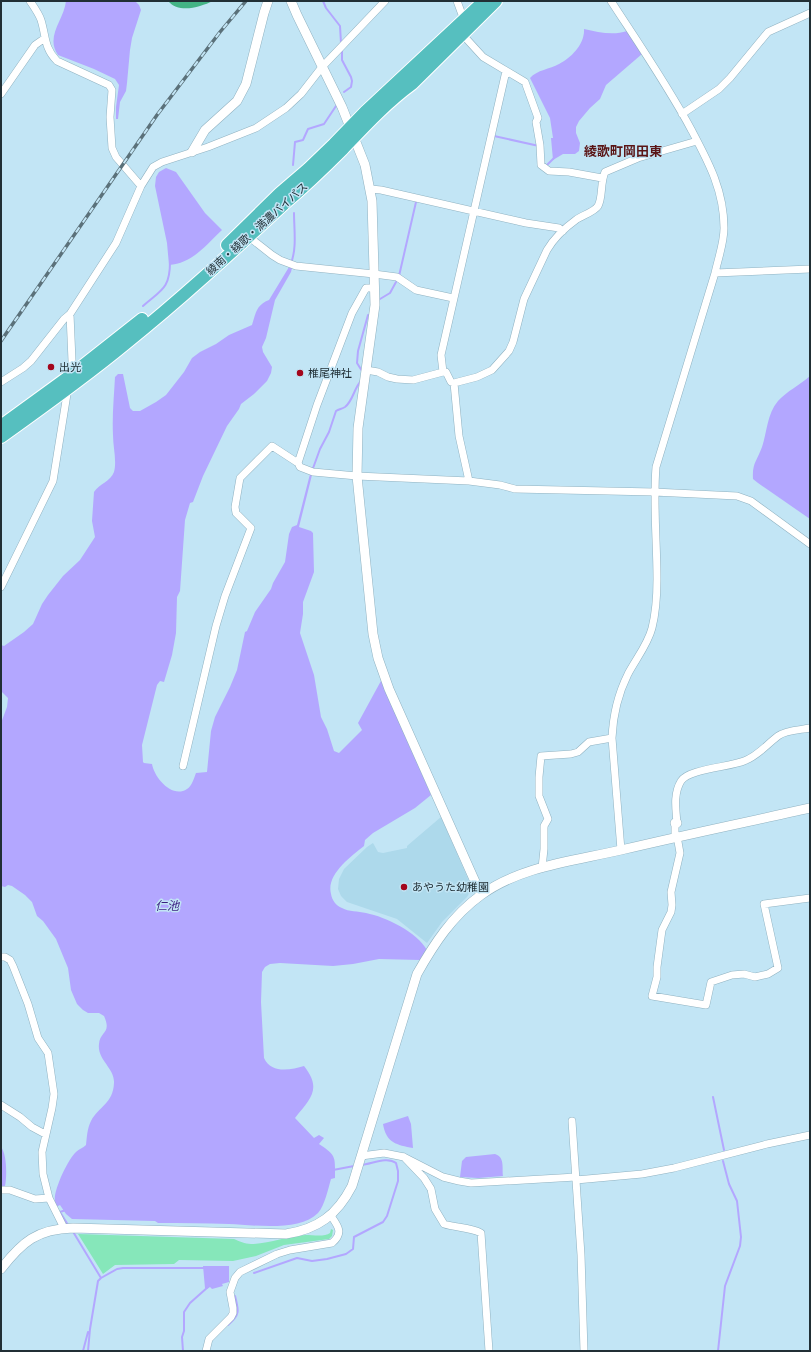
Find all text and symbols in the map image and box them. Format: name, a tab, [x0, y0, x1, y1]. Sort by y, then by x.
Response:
district label: 綾歌町岡田東	[584, 144, 662, 159]
street label: 綾南・綾歌・満濃バイパス	[204, 180, 310, 278]
place label: 出光	[59, 361, 81, 374]
marker: 出光	[46, 362, 56, 372]
place label: 椎尾神社	[308, 367, 352, 380]
marker: 椎尾神社	[295, 368, 305, 378]
place label: あやうた幼稚園	[412, 881, 489, 894]
marker: あやうた幼稚園	[399, 882, 409, 892]
water label: 仁池	[155, 899, 180, 913]

